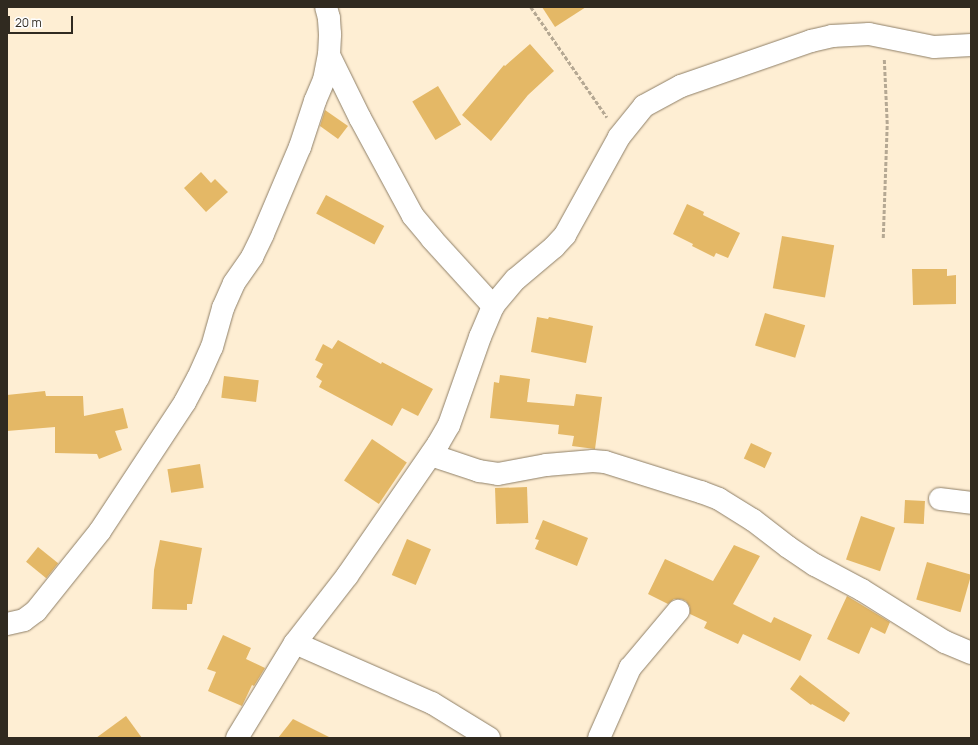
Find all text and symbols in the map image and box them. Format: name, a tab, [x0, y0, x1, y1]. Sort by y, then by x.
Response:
scale bar	[10, 8, 75, 34]
text: 20 m	[15, 14, 42, 31]

